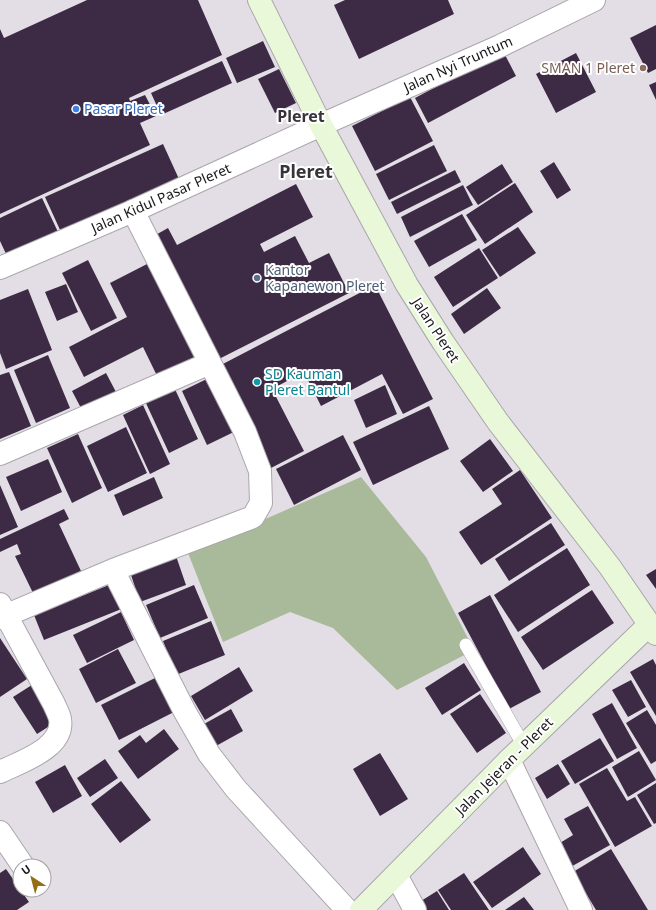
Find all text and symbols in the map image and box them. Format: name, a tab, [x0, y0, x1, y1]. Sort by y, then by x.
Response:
street label: Jalan Nyi Truntum	[398, 31, 515, 97]
place label: SMAN 1 Pleret	[541, 58, 635, 77]
marker: SMAN 1 Pleret	[638, 63, 648, 73]
place label: Pasar Pleret	[84, 99, 163, 118]
marker: Pasar Pleret	[71, 104, 81, 114]
district label: Pleret	[277, 105, 325, 127]
street label: Jalan Kidul Pasar Pleret	[86, 158, 234, 238]
district label: Pleret	[279, 159, 333, 183]
place label: Kantor Kapanewon Pleret	[265, 260, 384, 295]
marker: Kantor Kapanewon Pleret	[252, 273, 262, 283]
street label: Jalan Pleret	[407, 292, 465, 366]
place label: SD Kauman Pleret Bantul	[265, 364, 350, 399]
marker: SD Kauman Pleret Bantul	[252, 377, 262, 387]
street label: Jalan Jejeran - Pleret	[449, 713, 557, 820]
north arrow	[12, 858, 52, 898]
text: U	[18, 861, 34, 878]

